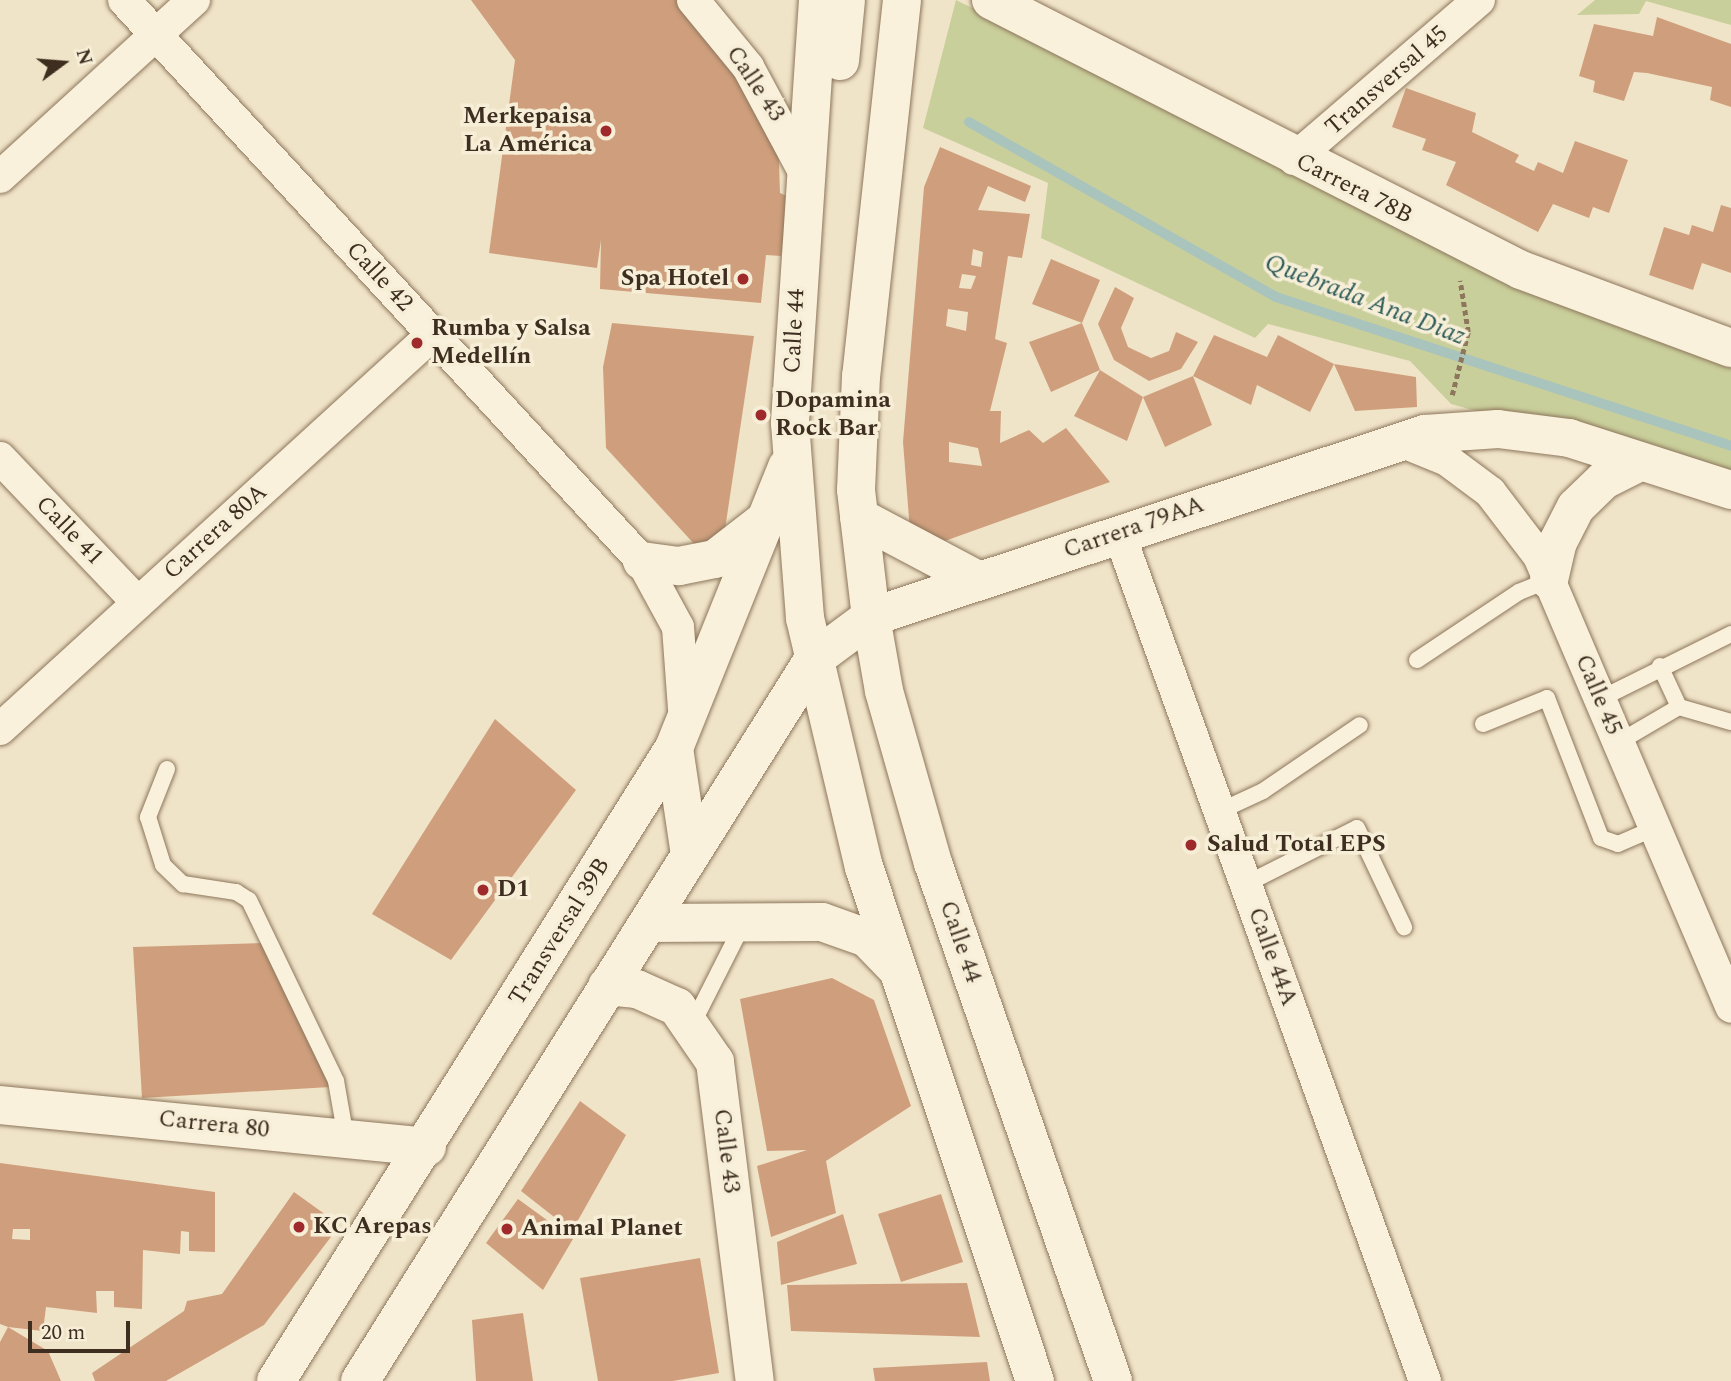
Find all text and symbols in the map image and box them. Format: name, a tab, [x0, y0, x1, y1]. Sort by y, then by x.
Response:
street label: Transversal 45	[1320, 20, 1454, 142]
north arrow	[28, 28, 98, 98]
street label: Calle 43	[719, 41, 791, 127]
text: N	[68, 46, 100, 69]
place label: Merkepaisa La América	[463, 103, 592, 159]
marker: Merkepaisa La América	[598, 123, 614, 139]
street label: Carrera 78B	[1291, 147, 1417, 231]
street label: Calle 42	[340, 236, 418, 318]
water label: Quebrada Ana Diaz	[1260, 247, 1470, 353]
place label: Spa Hotel	[621, 265, 729, 293]
marker: Spa Hotel	[735, 271, 751, 287]
street label: Calle 44	[778, 288, 812, 374]
place label: Rumba y Salsa Medellín	[431, 315, 591, 371]
marker: Rumba y Salsa Medellín	[409, 335, 425, 351]
place label: Dopamina Rock Bar	[775, 387, 891, 443]
marker: Dopamina Rock Bar	[753, 407, 769, 423]
street label: Carrera 80A	[158, 478, 274, 586]
street label: Carrera 79AA	[1060, 490, 1208, 566]
street label: Calle 41	[29, 491, 109, 571]
street label: Calle 45	[1568, 650, 1628, 740]
place label: Salud Total EPS	[1207, 831, 1386, 859]
marker: Salud Total EPS	[1181, 835, 1201, 855]
street label: Transversal 39B	[503, 853, 617, 1011]
place label: D1	[497, 876, 530, 904]
marker: D1	[475, 882, 491, 898]
street label: Calle 44	[933, 897, 987, 987]
street label: Calle 44A	[1241, 904, 1303, 1010]
street label: Carrera 80	[157, 1105, 271, 1145]
street label: Calle 43	[707, 1107, 745, 1195]
place label: KC Arepas	[313, 1213, 432, 1241]
place label: Animal Planet	[521, 1215, 683, 1243]
marker: KC Arepas	[291, 1219, 307, 1235]
marker: Animal Planet	[499, 1221, 515, 1237]
scale bar	[32, 1308, 133, 1352]
text: 20 m	[41, 1317, 85, 1349]

